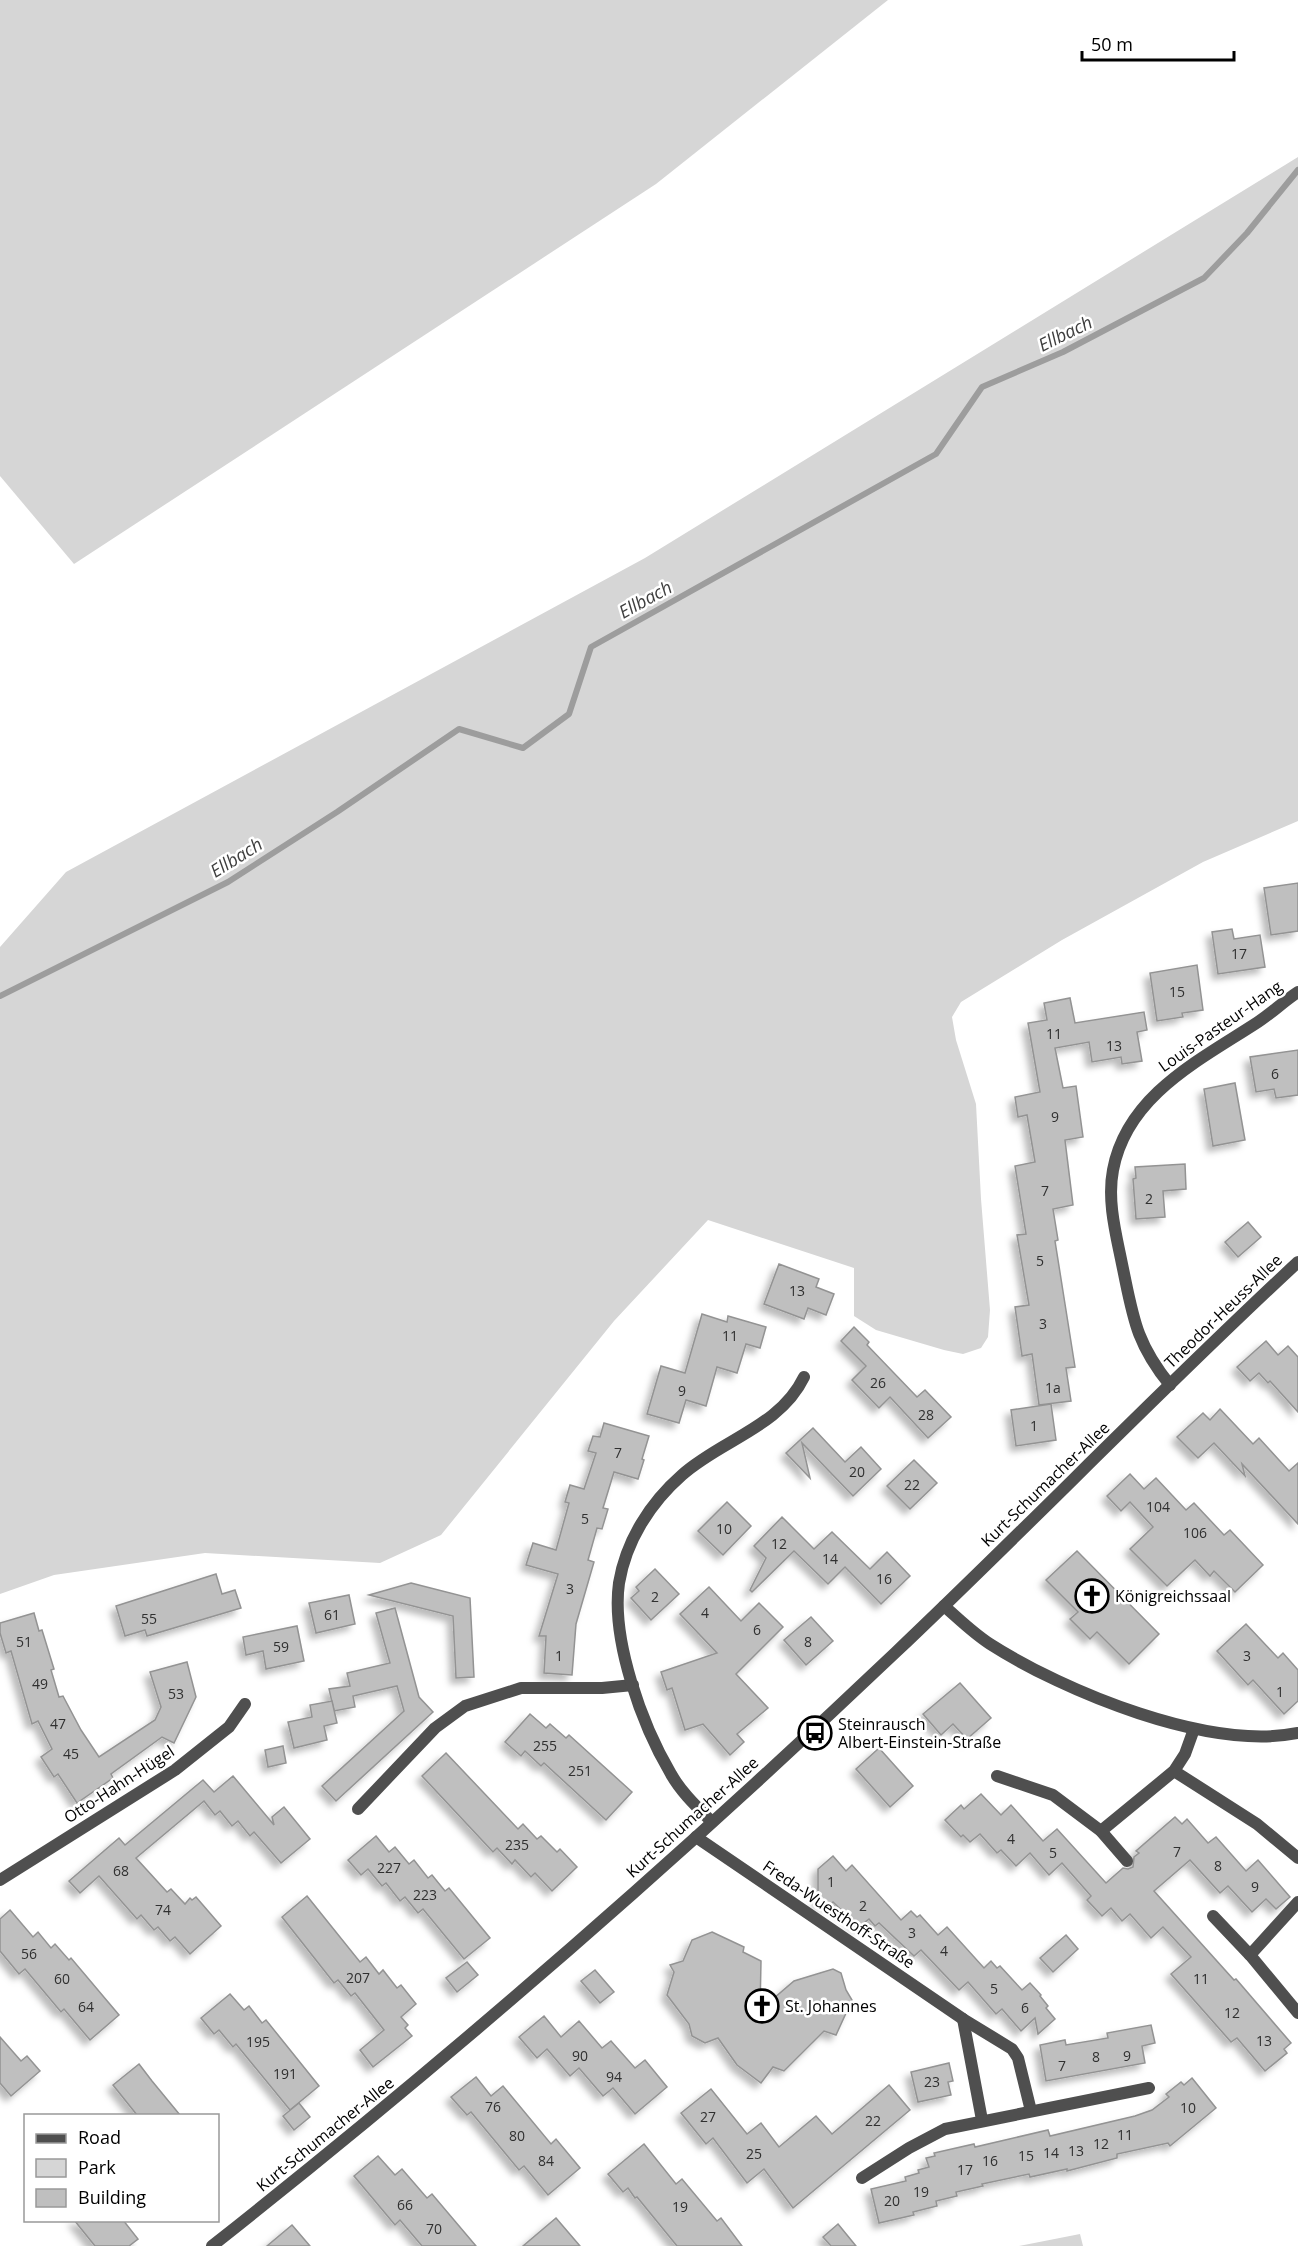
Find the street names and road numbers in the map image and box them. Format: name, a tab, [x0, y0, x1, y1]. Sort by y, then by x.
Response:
street label: Louis-Pasteur-Hang	[1154, 975, 1286, 1077]
street label: Theodor-Heuss-Allee	[1159, 1249, 1287, 1373]
street label: Kurt-Schumacher-Allee	[976, 1417, 1114, 1551]
street label: Otto-Hahn-Hügel	[60, 1740, 178, 1828]
street label: Kurt-Schumacher-Allee	[621, 1752, 763, 1882]
street label: Freda-Wuesthoff-Straße	[759, 1855, 919, 1973]
street label: Kurt-Schumacher-Allee	[252, 2072, 398, 2196]

